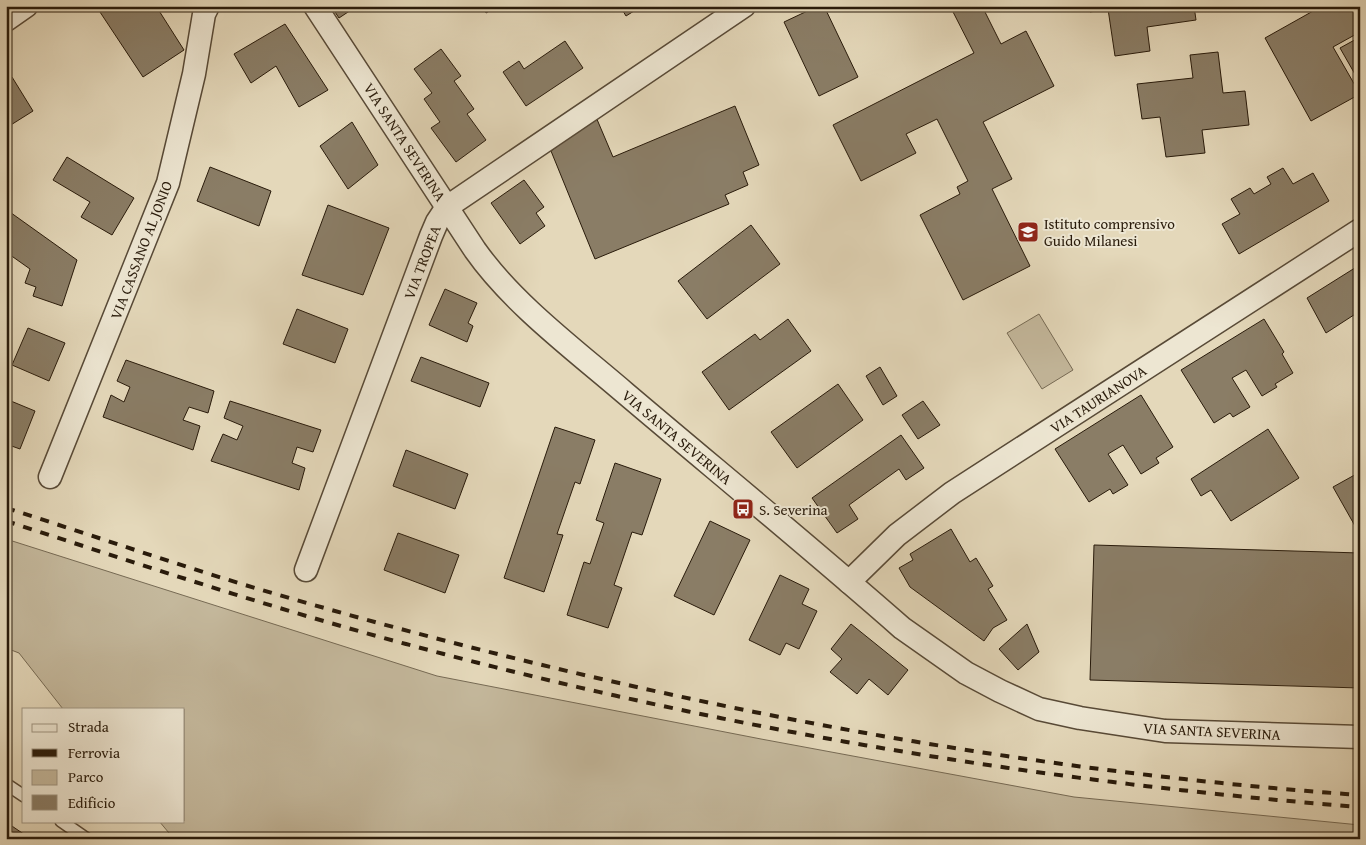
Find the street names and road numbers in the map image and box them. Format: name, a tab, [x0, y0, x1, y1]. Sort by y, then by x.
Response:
street label: VIA SANTA SEVERINA	[359, 79, 451, 205]
street label: VIA CASSANO AL JONIO	[105, 178, 177, 322]
street label: VIA TROPEA	[398, 222, 446, 302]
street label: VIA TAURIANOVA	[1046, 360, 1150, 438]
street label: VIA SANTA SEVERINA	[618, 385, 736, 489]
street label: VIA SANTA SEVERINA	[1143, 717, 1281, 745]

